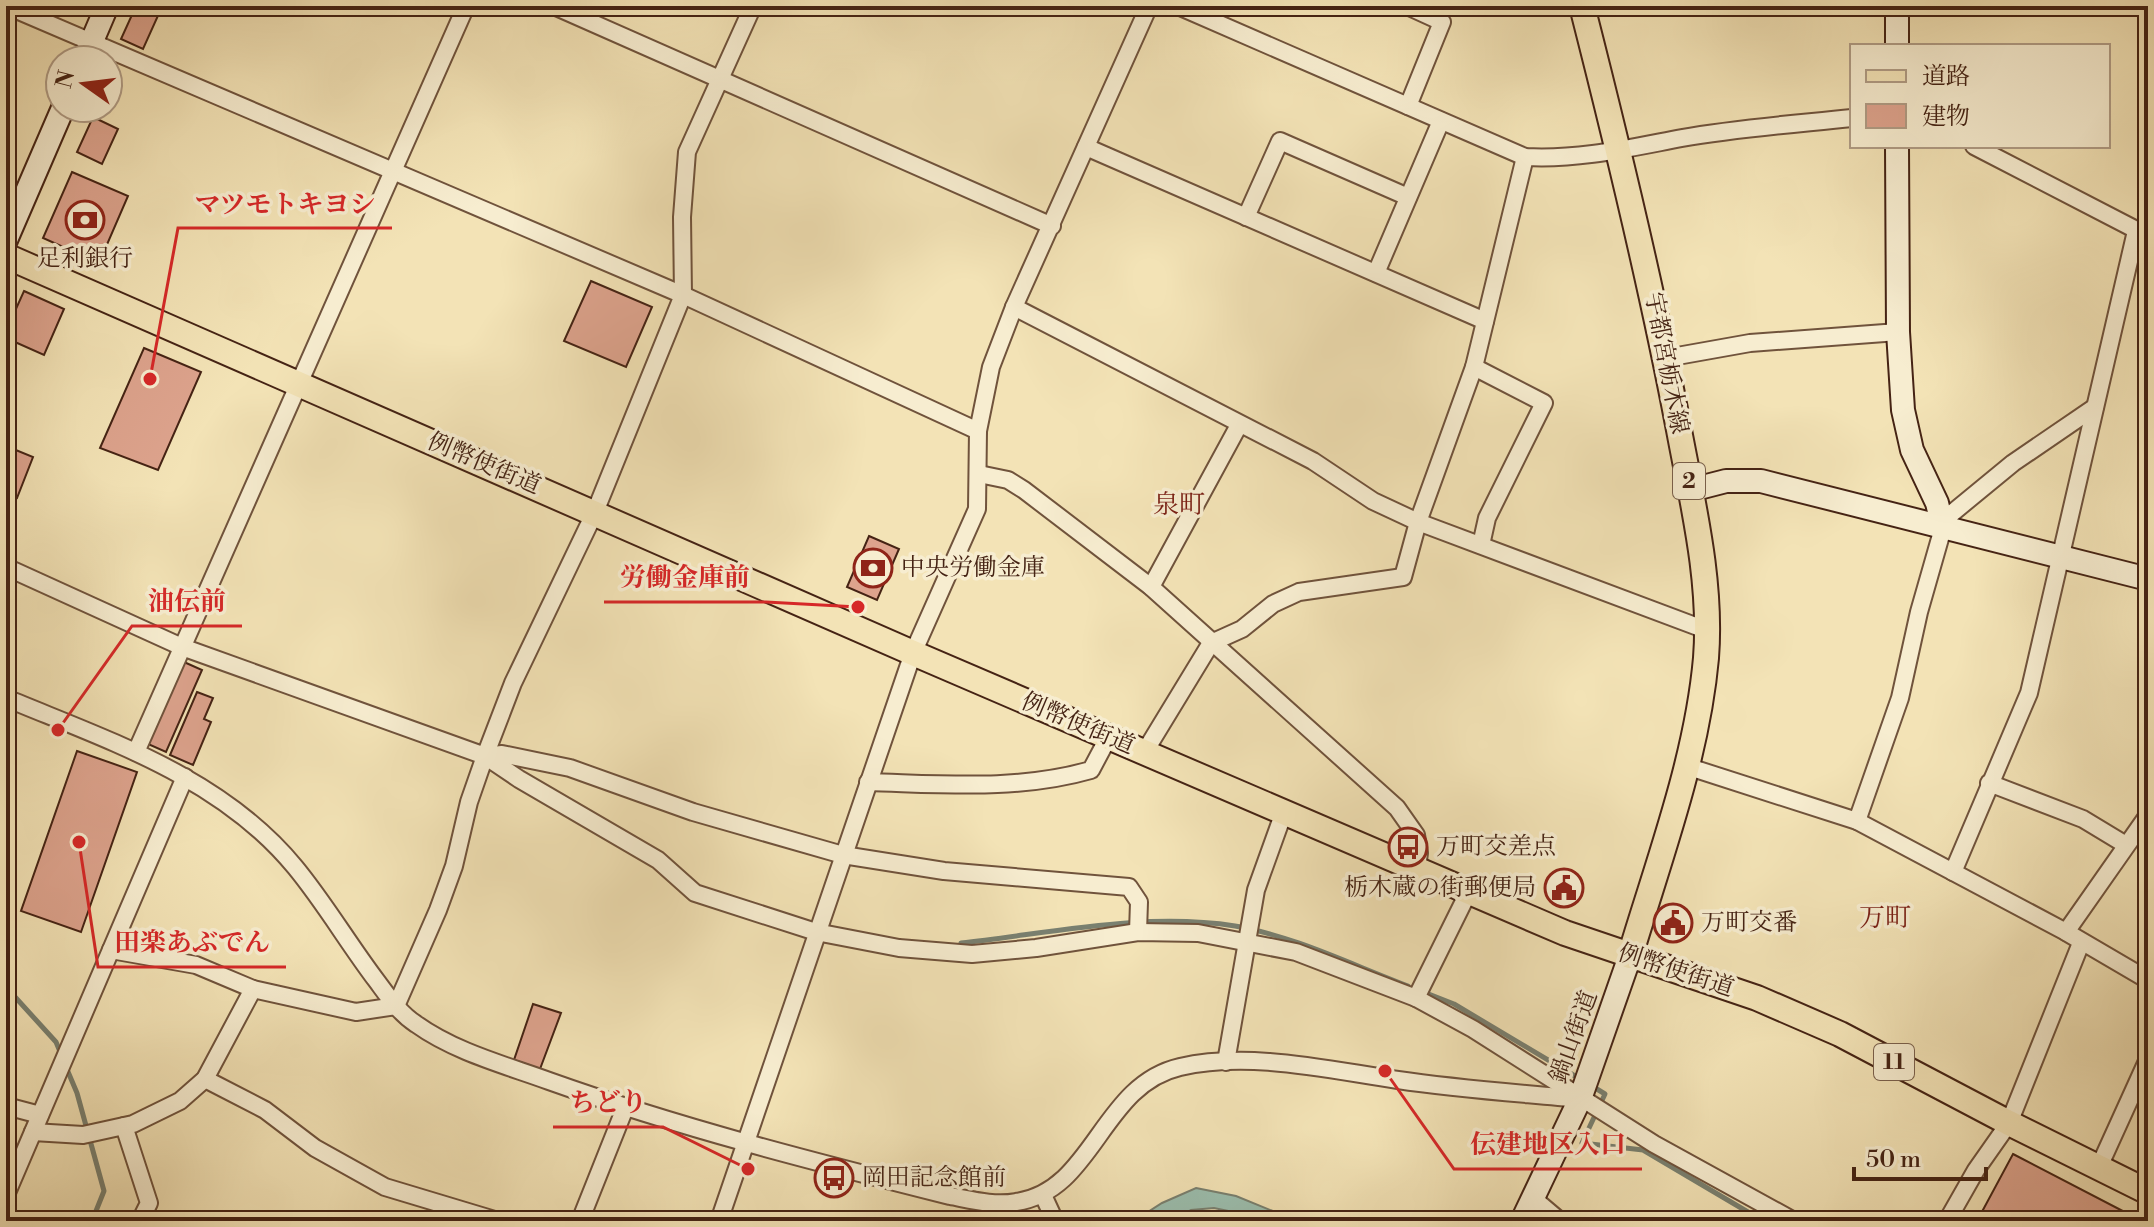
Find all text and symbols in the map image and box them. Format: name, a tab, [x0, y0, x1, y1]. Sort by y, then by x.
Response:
north arrow	[44, 44, 124, 124]
legend	[1850, 44, 2110, 148]
text: 道路	[1922, 62, 1970, 92]
text: N	[51, 67, 81, 91]
text: 建物	[1922, 102, 1970, 132]
callout: マツモトキヨシ	[178, 178, 392, 228]
text: マツモトキヨシ	[194, 189, 376, 221]
bank icon: 足利銀行	[64, 199, 106, 241]
place label: 足利銀行	[37, 244, 133, 274]
street label: 宇都宮栃木線	[1638, 289, 1694, 437]
street label: 例幣使街道	[423, 427, 545, 501]
road number: 2	[1673, 463, 1705, 499]
district label: 泉町	[1153, 489, 1205, 521]
bank icon: 中央労働金庫	[852, 547, 894, 589]
callout: 労働金庫前	[604, 552, 766, 602]
place label: 中央労働金庫	[901, 553, 1045, 583]
text: 労働金庫前	[620, 562, 750, 594]
callout: 油伝前	[132, 576, 242, 626]
text: 油伝前	[148, 586, 226, 618]
street label: 例幣使街道	[1017, 687, 1139, 761]
bus stop icon: 万町交差点	[1387, 826, 1429, 868]
place label: 万町交差点	[1436, 832, 1556, 862]
public building icon: 栃木蔵の街郵便局	[1543, 867, 1585, 909]
place label: 栃木蔵の街郵便局	[1344, 873, 1536, 903]
public building icon: 万町交番	[1652, 902, 1694, 944]
district label: 万町	[1859, 902, 1911, 934]
place label: 万町交番	[1701, 908, 1797, 938]
callout: 田楽あぶでん	[98, 917, 286, 967]
text: 田楽あぶでん	[114, 927, 270, 959]
street label: 例幣使街道	[1614, 938, 1738, 1004]
street label: 鍋山街道	[1543, 987, 1605, 1087]
road number: 11	[1874, 1044, 1914, 1080]
callout: ちどり	[553, 1077, 663, 1127]
text: ちどり	[569, 1087, 647, 1119]
callout: 伝建地区入口	[1454, 1119, 1642, 1169]
text: 伝建地区入口	[1470, 1129, 1626, 1161]
scale bar	[1854, 1131, 1986, 1181]
text: 50 m	[1866, 1145, 1921, 1175]
bus stop icon: 岡田記念館前	[813, 1157, 855, 1199]
place label: 岡田記念館前	[862, 1163, 1006, 1193]

